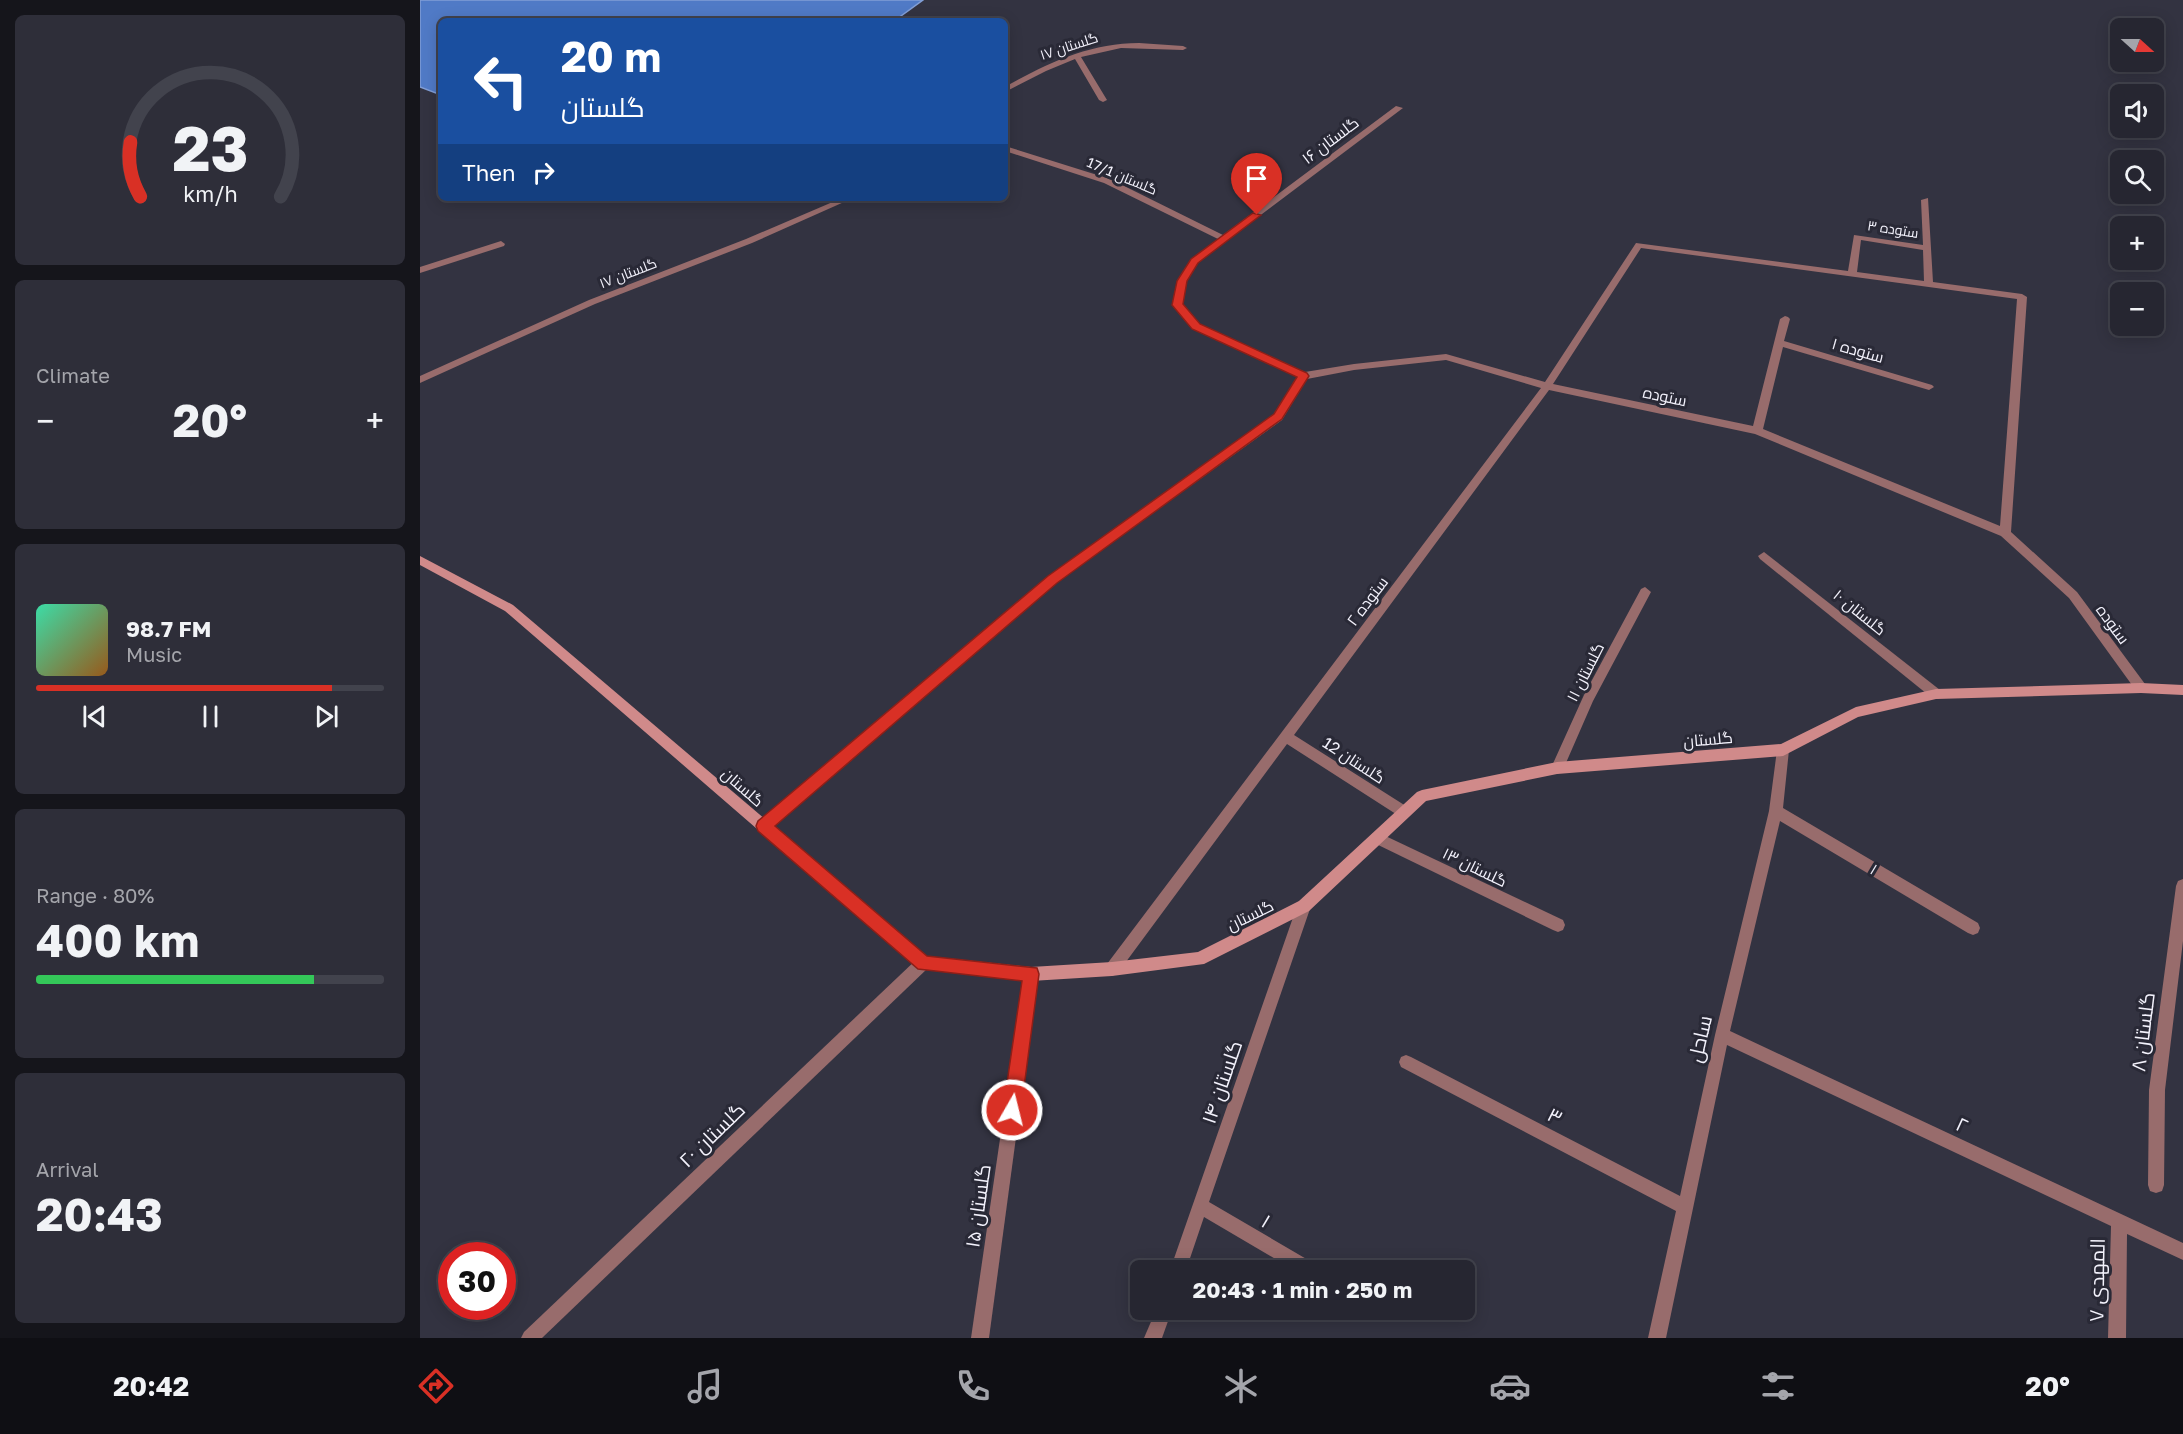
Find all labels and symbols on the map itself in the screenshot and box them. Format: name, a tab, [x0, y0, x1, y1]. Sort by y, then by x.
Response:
north arrow	[2110, 18, 2164, 72]
street label: گلستان ۱۷	[1038, 28, 1100, 63]
street label: گلستان ۱۶	[1298, 112, 1363, 169]
street label: گلستان 17/1	[1085, 153, 1160, 198]
pin	[1231, 153, 1282, 215]
street label: ستوده ۳	[1866, 216, 1920, 241]
street label: گلستان ۱۷	[597, 254, 659, 291]
street label: ستوده ۱	[1830, 333, 1886, 367]
street label: ستوده	[1641, 382, 1689, 410]
street label: ستوده ۲	[1342, 572, 1392, 630]
street label: گلستان ۱۰	[1829, 585, 1891, 640]
street label: ستوده	[2092, 600, 2134, 648]
street label: گلستان ۱۱	[1562, 639, 1609, 705]
street label: گلستان	[1682, 727, 1734, 752]
street label: گلستان 12	[1318, 732, 1389, 788]
street label: گلستان	[717, 763, 768, 812]
street label: گلستان ۱۳	[1439, 843, 1511, 892]
street label: ۱	[1867, 859, 1881, 879]
street label: گلستان	[1223, 895, 1277, 936]
street label: گلستان ۸	[2125, 991, 2161, 1073]
street label: ساحل	[1682, 1013, 1718, 1065]
street label: گلستان ۱۴	[1196, 1037, 1248, 1127]
position arrow	[980, 1078, 1044, 1142]
street label: گلستان ۲۰	[673, 1097, 751, 1173]
street label: ۳	[1544, 1101, 1567, 1129]
street label: ۲	[1953, 1111, 1972, 1137]
street label: گلستان ۱۵	[959, 1163, 997, 1249]
street label: ۱	[1258, 1208, 1275, 1232]
street label: المهدی ۷	[2083, 1238, 2111, 1322]
speed limit sign: 30	[438, 1242, 516, 1320]

